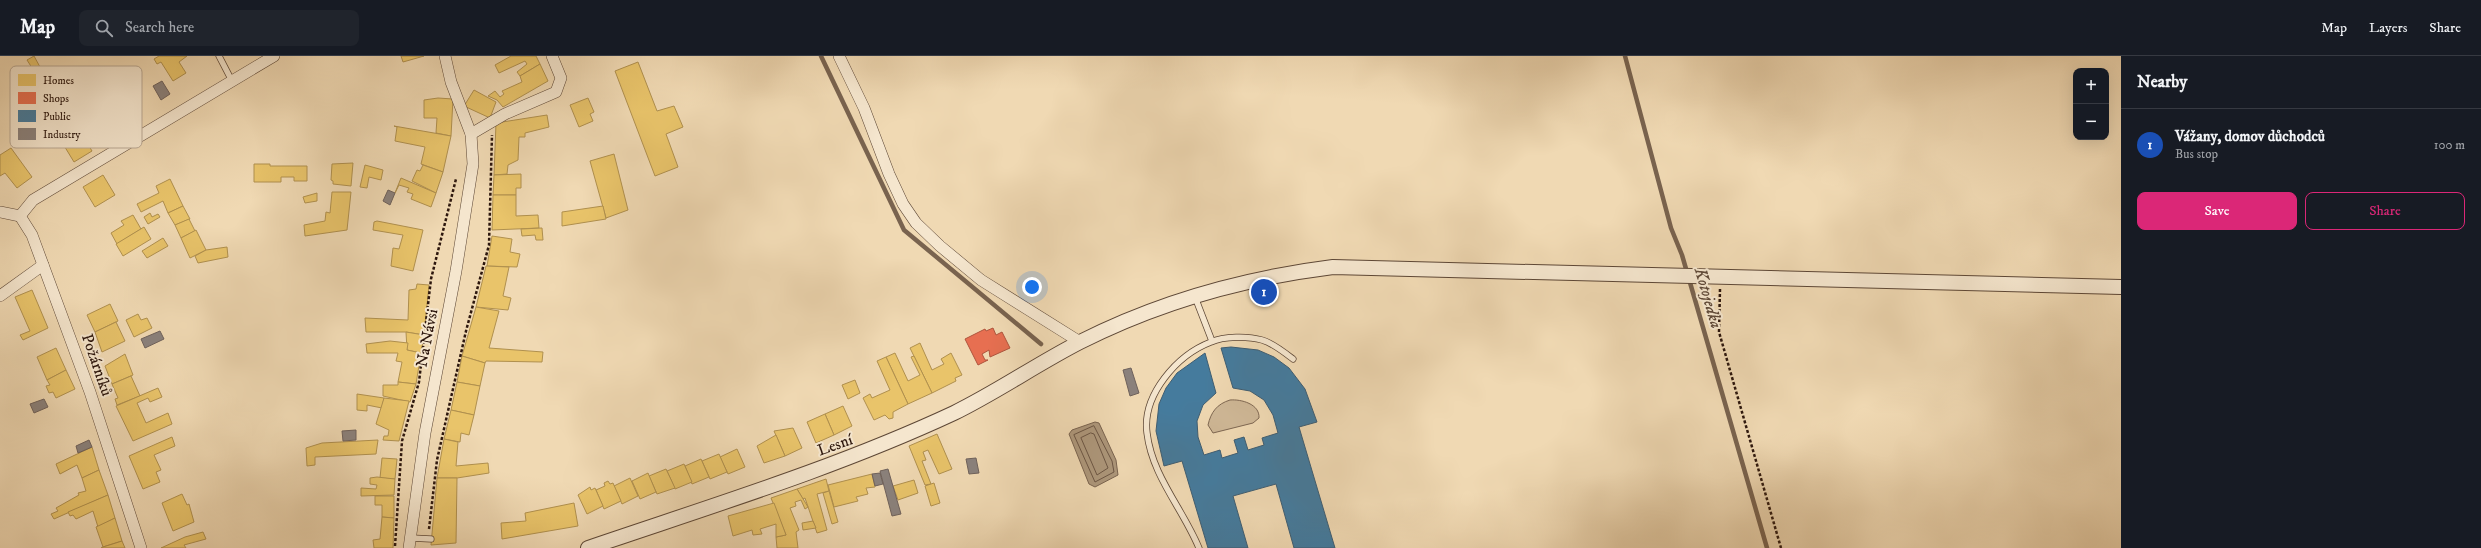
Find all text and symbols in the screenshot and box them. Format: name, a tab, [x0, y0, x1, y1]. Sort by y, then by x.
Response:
search box	[79, 10, 359, 46]
text: Map	[20, 16, 55, 39]
icon: search	[93, 17, 115, 39]
text: Search here	[125, 18, 194, 37]
text: Map	[2321, 19, 2347, 37]
text: Layers	[2369, 19, 2407, 37]
text: Share	[2429, 19, 2461, 37]
legend	[10, 66, 142, 148]
map controls	[2073, 68, 2109, 140]
button: +	[2073, 68, 2109, 104]
text: Nearby	[2137, 71, 2187, 93]
text: Homes	[43, 74, 74, 88]
text: Shops	[43, 92, 69, 106]
button: −	[2073, 104, 2109, 140]
text: Public	[43, 110, 71, 124]
text: Vážany, domov důchodců	[2175, 127, 2325, 146]
text: Industry	[43, 128, 81, 142]
text: 1	[2148, 137, 2152, 153]
text: 100 m	[2434, 137, 2465, 153]
text: Bus stop	[2175, 146, 2218, 162]
button: Save	[2137, 192, 2297, 230]
button: Share	[2305, 192, 2465, 230]
water label: Kotojedka	[1689, 264, 1727, 331]
your location	[1022, 277, 1042, 297]
pin: 1	[1251, 277, 1277, 307]
street label: Na Návsi	[412, 307, 442, 369]
street label: Požárníků	[77, 331, 117, 399]
street label: Lesní	[815, 429, 856, 461]

